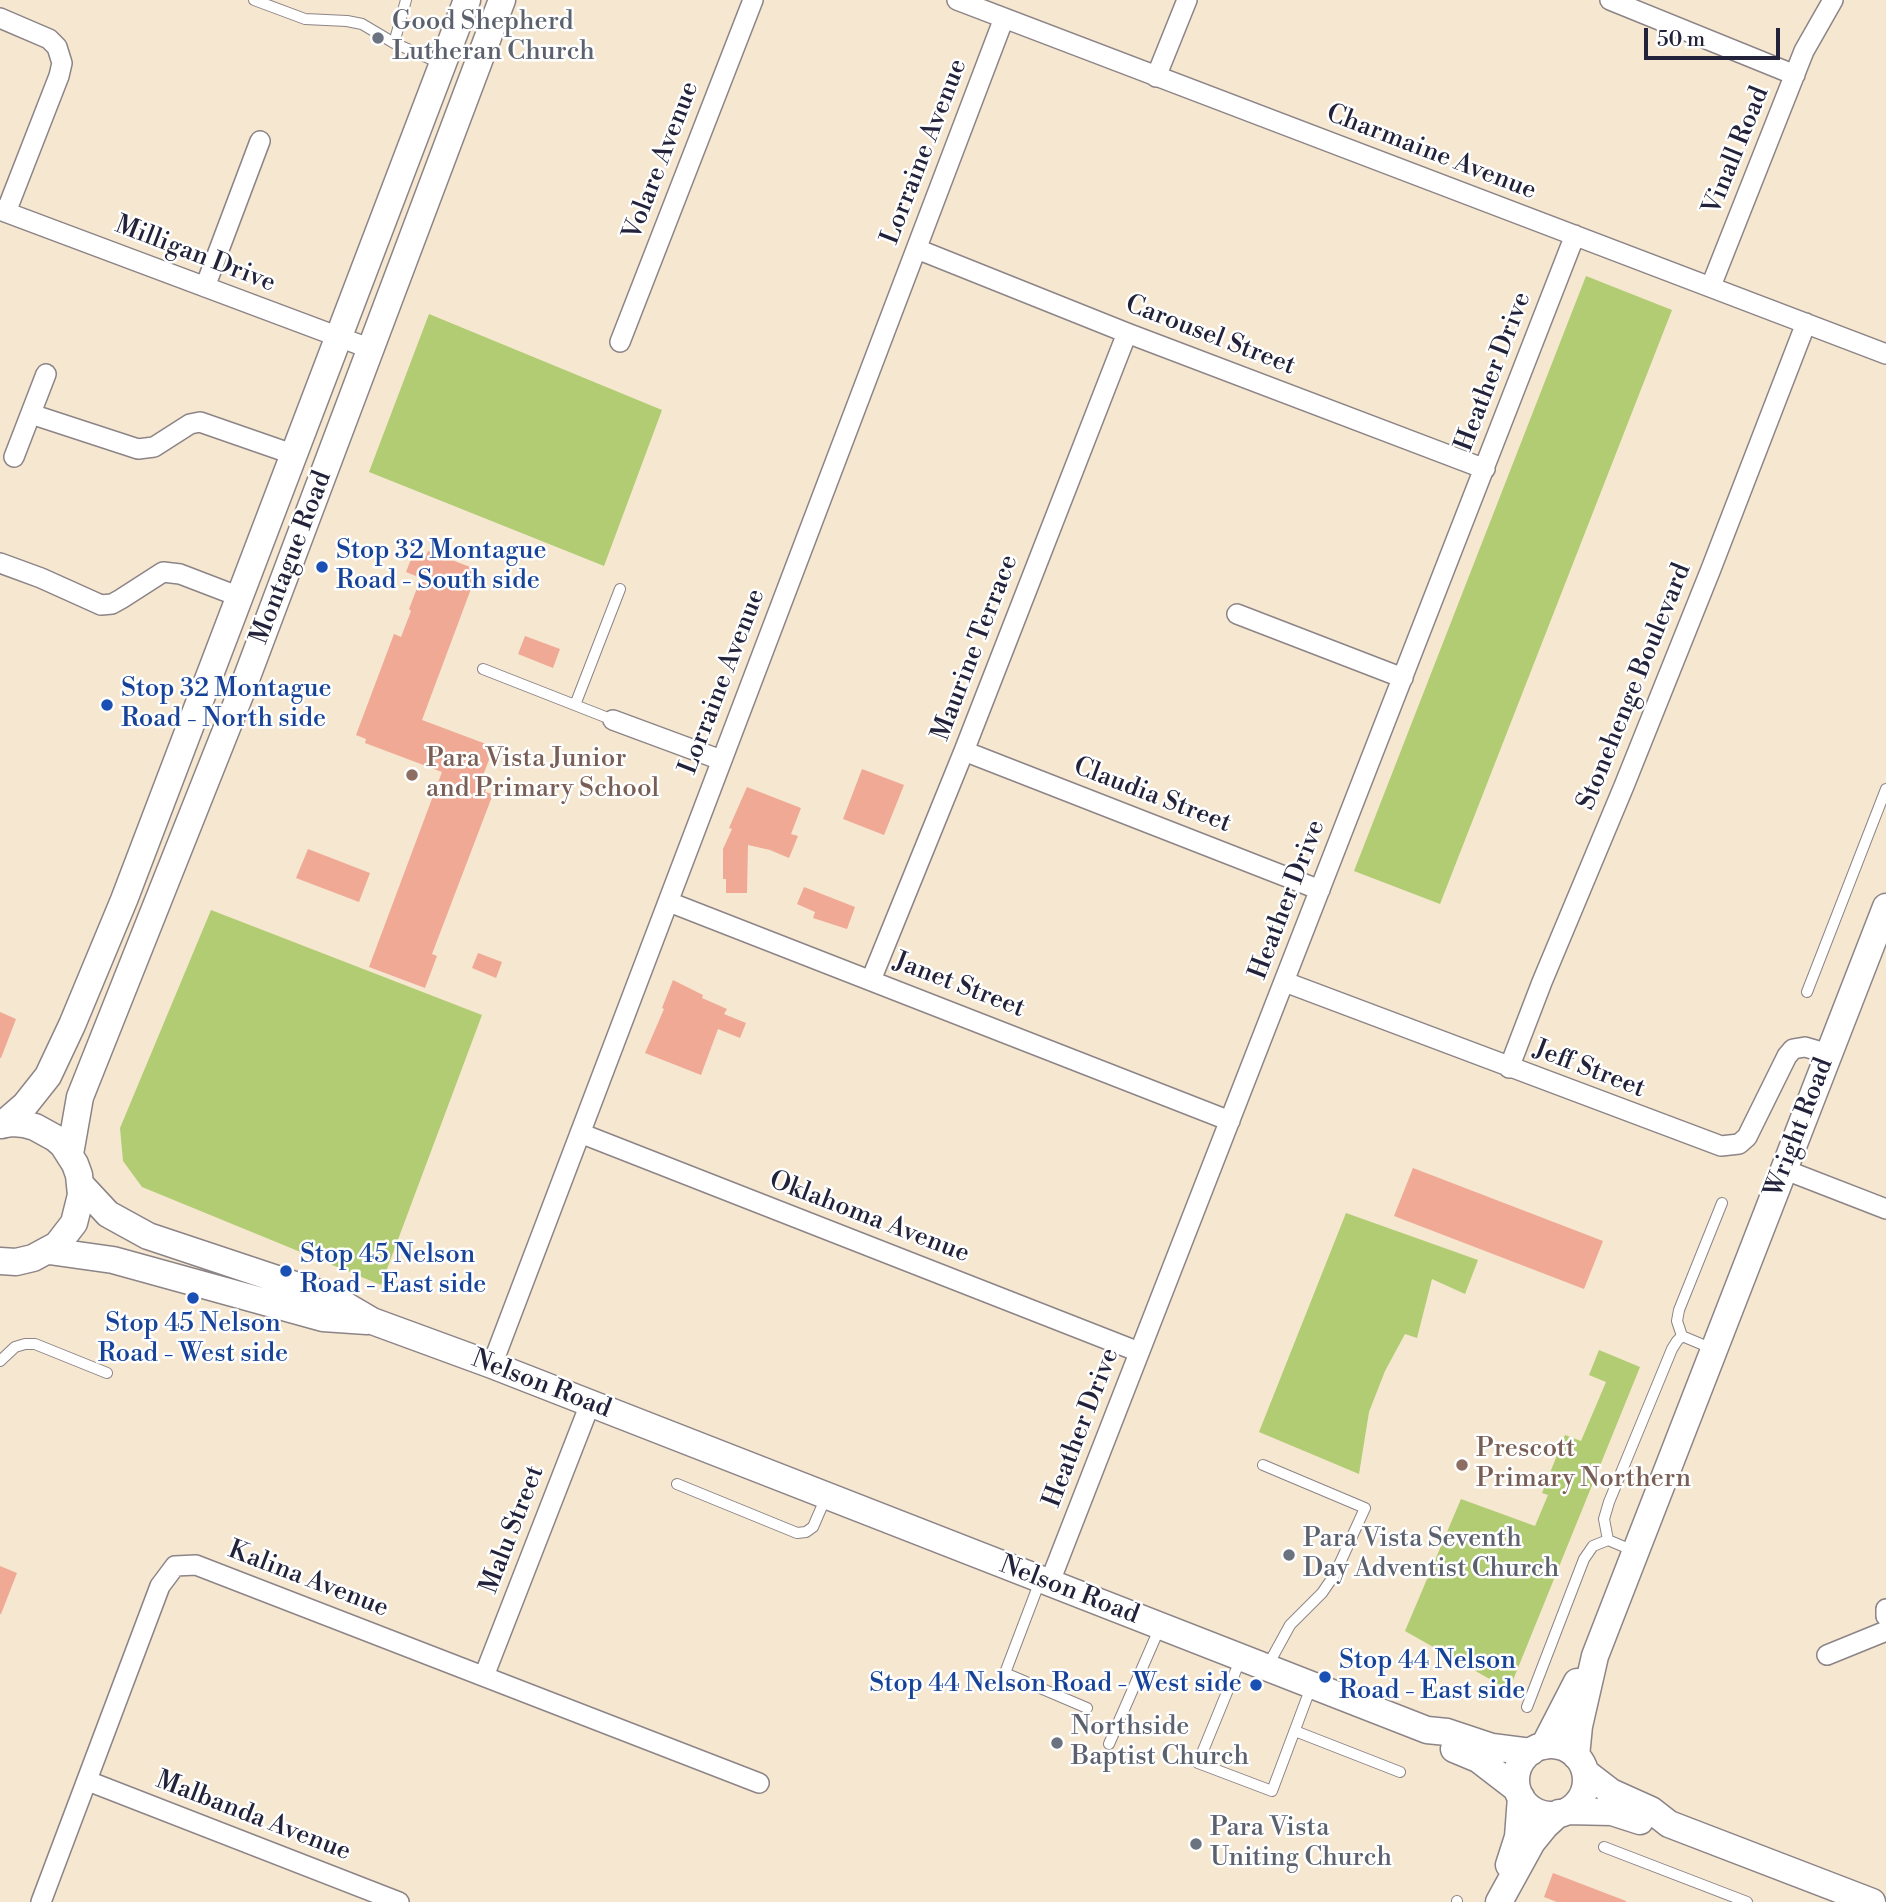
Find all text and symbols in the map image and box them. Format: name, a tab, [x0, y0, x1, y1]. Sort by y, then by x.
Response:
place label: Good Shepherd Lutheran Church	[392, 7, 595, 68]
scale bar	[1648, 14, 1784, 58]
text: 50 m	[1657, 27, 1705, 53]
marker: Good Shepherd Lutheran Church	[370, 30, 386, 46]
street label: Lorraine Avenue	[875, 55, 975, 249]
street label: Volare Avenue	[618, 77, 706, 245]
street label: Vinall Road	[1697, 82, 1777, 220]
street label: Charmaine Avenue	[1322, 99, 1540, 207]
street label: Milligan Drive	[110, 210, 280, 300]
street label: Heather Drive	[1449, 288, 1539, 456]
street label: Carousel Street	[1121, 289, 1299, 383]
street label: Montague Road	[245, 467, 339, 649]
place label: Stop 32 Montague Road - South side	[336, 536, 547, 598]
street label: Maurine Terrace	[926, 551, 1026, 745]
marker: Stop 32 Montague Road - South side	[314, 559, 330, 575]
street label: Stonehenge Boulevard	[1571, 559, 1699, 815]
street label: Lorraine Avenue	[673, 585, 773, 779]
place label: Stop 32 Montague Road - North side	[121, 674, 332, 736]
marker: Stop 32 Montague Road - North side	[99, 697, 115, 713]
place label: Para Vista Junior and Primary School	[426, 744, 659, 806]
street label: Claudia Street	[1069, 752, 1235, 840]
marker: Para Vista Junior and Primary School	[404, 767, 420, 783]
street label: Heather Drive	[1243, 816, 1333, 984]
street label: Janet Street	[889, 947, 1029, 1025]
street label: Jeff Street	[1529, 1034, 1649, 1106]
street label: Wright Road	[1759, 1054, 1841, 1202]
street label: Oklahoma Avenue	[765, 1165, 973, 1271]
place label: Stop 45 Nelson Road - East side	[300, 1240, 486, 1302]
marker: Stop 45 Nelson Road - East side	[278, 1263, 294, 1279]
marker: Stop 45 Nelson Road - West side	[185, 1290, 201, 1306]
place label: Stop 45 Nelson Road - West side	[98, 1309, 288, 1370]
street label: Nelson Road	[467, 1344, 615, 1426]
street label: Heather Drive	[1037, 1344, 1127, 1512]
place label: Prescott Primary Northern	[1476, 1434, 1691, 1496]
marker: Prescott Primary Northern	[1454, 1457, 1470, 1473]
street label: Malu Street	[474, 1462, 552, 1598]
place label: Para Vista Seventh Day Adventist Church	[1303, 1524, 1559, 1586]
street label: Kalina Avenue	[223, 1535, 393, 1625]
marker: Para Vista Seventh Day Adventist Church	[1281, 1547, 1297, 1563]
street label: Nelson Road	[995, 1550, 1143, 1632]
place label: Stop 44 Nelson Road - East side	[1339, 1646, 1525, 1708]
place label: Stop 44 Nelson Road - West side	[869, 1669, 1242, 1701]
marker: Stop 44 Nelson Road - East side	[1317, 1669, 1333, 1685]
marker: Stop 44 Nelson Road - West side	[1248, 1677, 1264, 1693]
place label: Northside Baptist Church	[1071, 1712, 1249, 1774]
marker: Northside Baptist Church	[1049, 1735, 1065, 1751]
street label: Malbanda Avenue	[151, 1765, 355, 1869]
place label: Para Vista Uniting Church	[1210, 1813, 1392, 1874]
marker: Para Vista Uniting Church	[1188, 1836, 1204, 1852]

